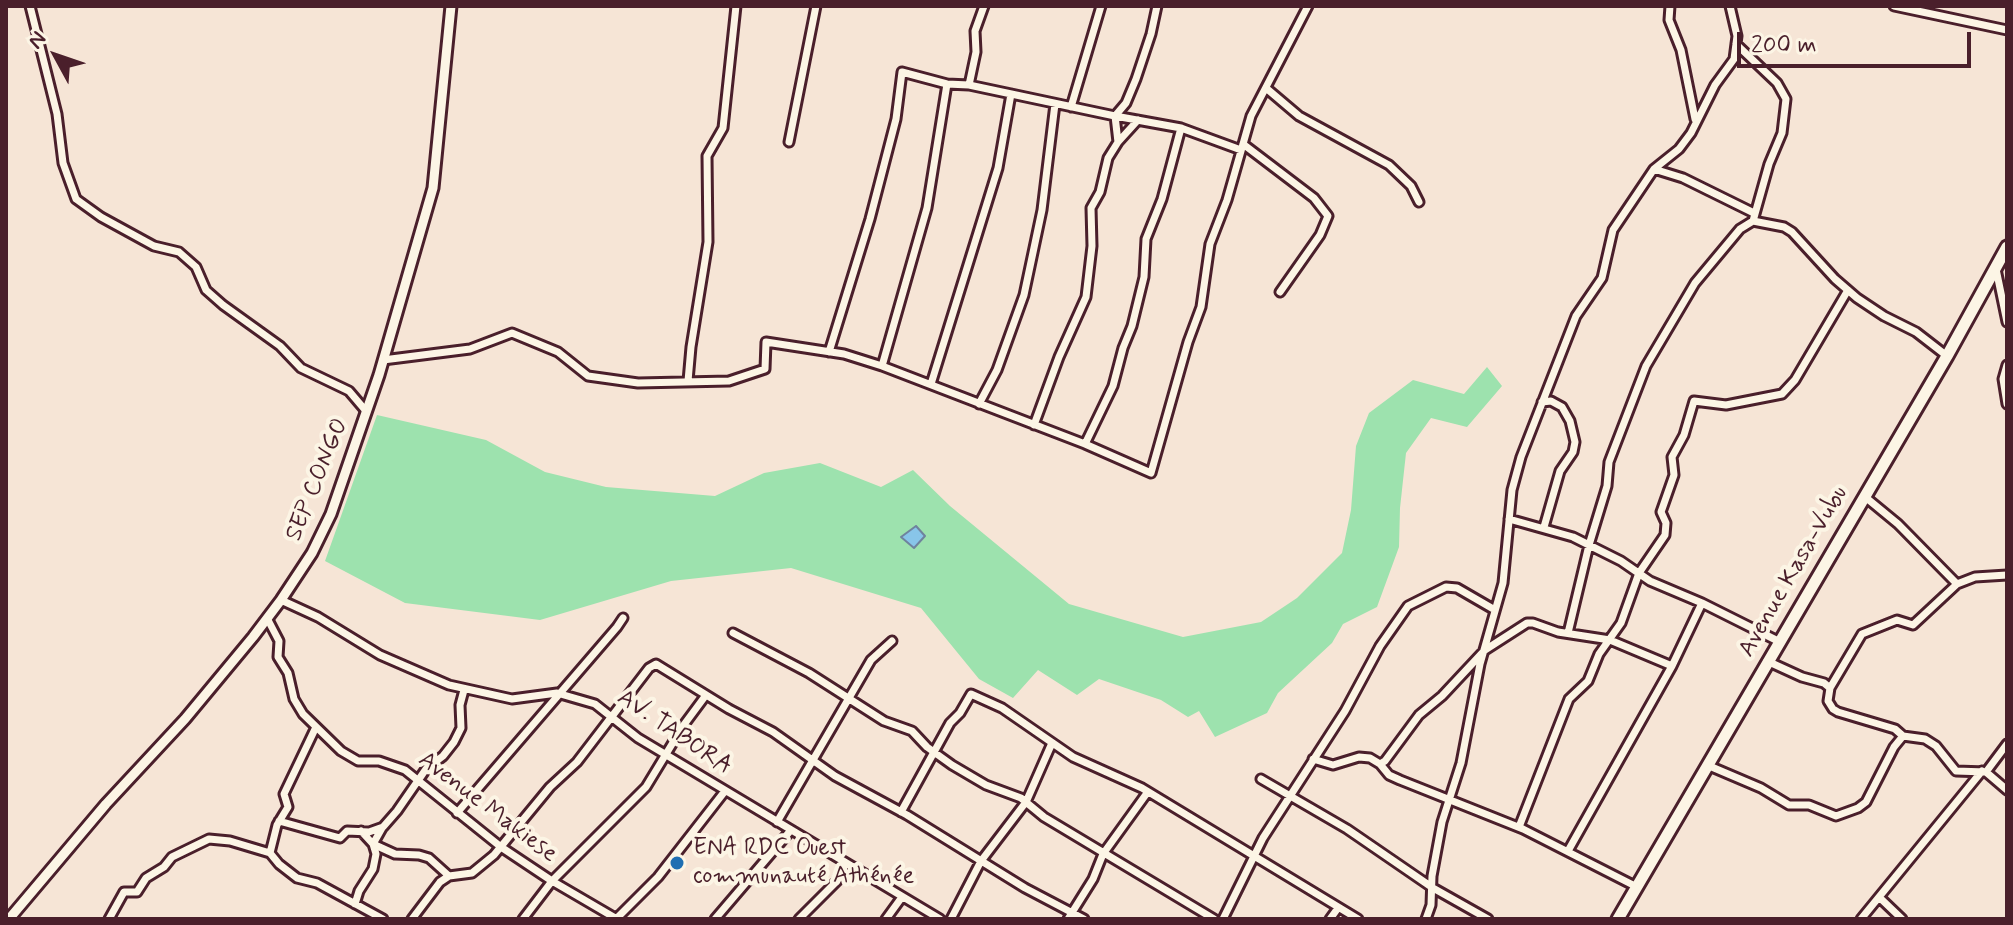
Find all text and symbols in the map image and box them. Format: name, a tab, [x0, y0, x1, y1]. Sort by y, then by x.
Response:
north arrow	[16, 16, 96, 96]
scale bar	[1741, 16, 1975, 66]
text: N	[22, 26, 53, 55]
text: 200 m	[1751, 30, 1817, 61]
street label: SEP CONGO	[280, 415, 356, 545]
street label: Avenue Kasa-Vubu	[1733, 481, 1855, 663]
street label: AV. TABORA	[611, 684, 737, 782]
street label: Avenue Makiese	[412, 746, 562, 870]
place label: ENA RDC Ouest communauté Athénée	[693, 835, 914, 891]
marker: ENA RDC Ouest communauté Athénée	[668, 854, 686, 872]

